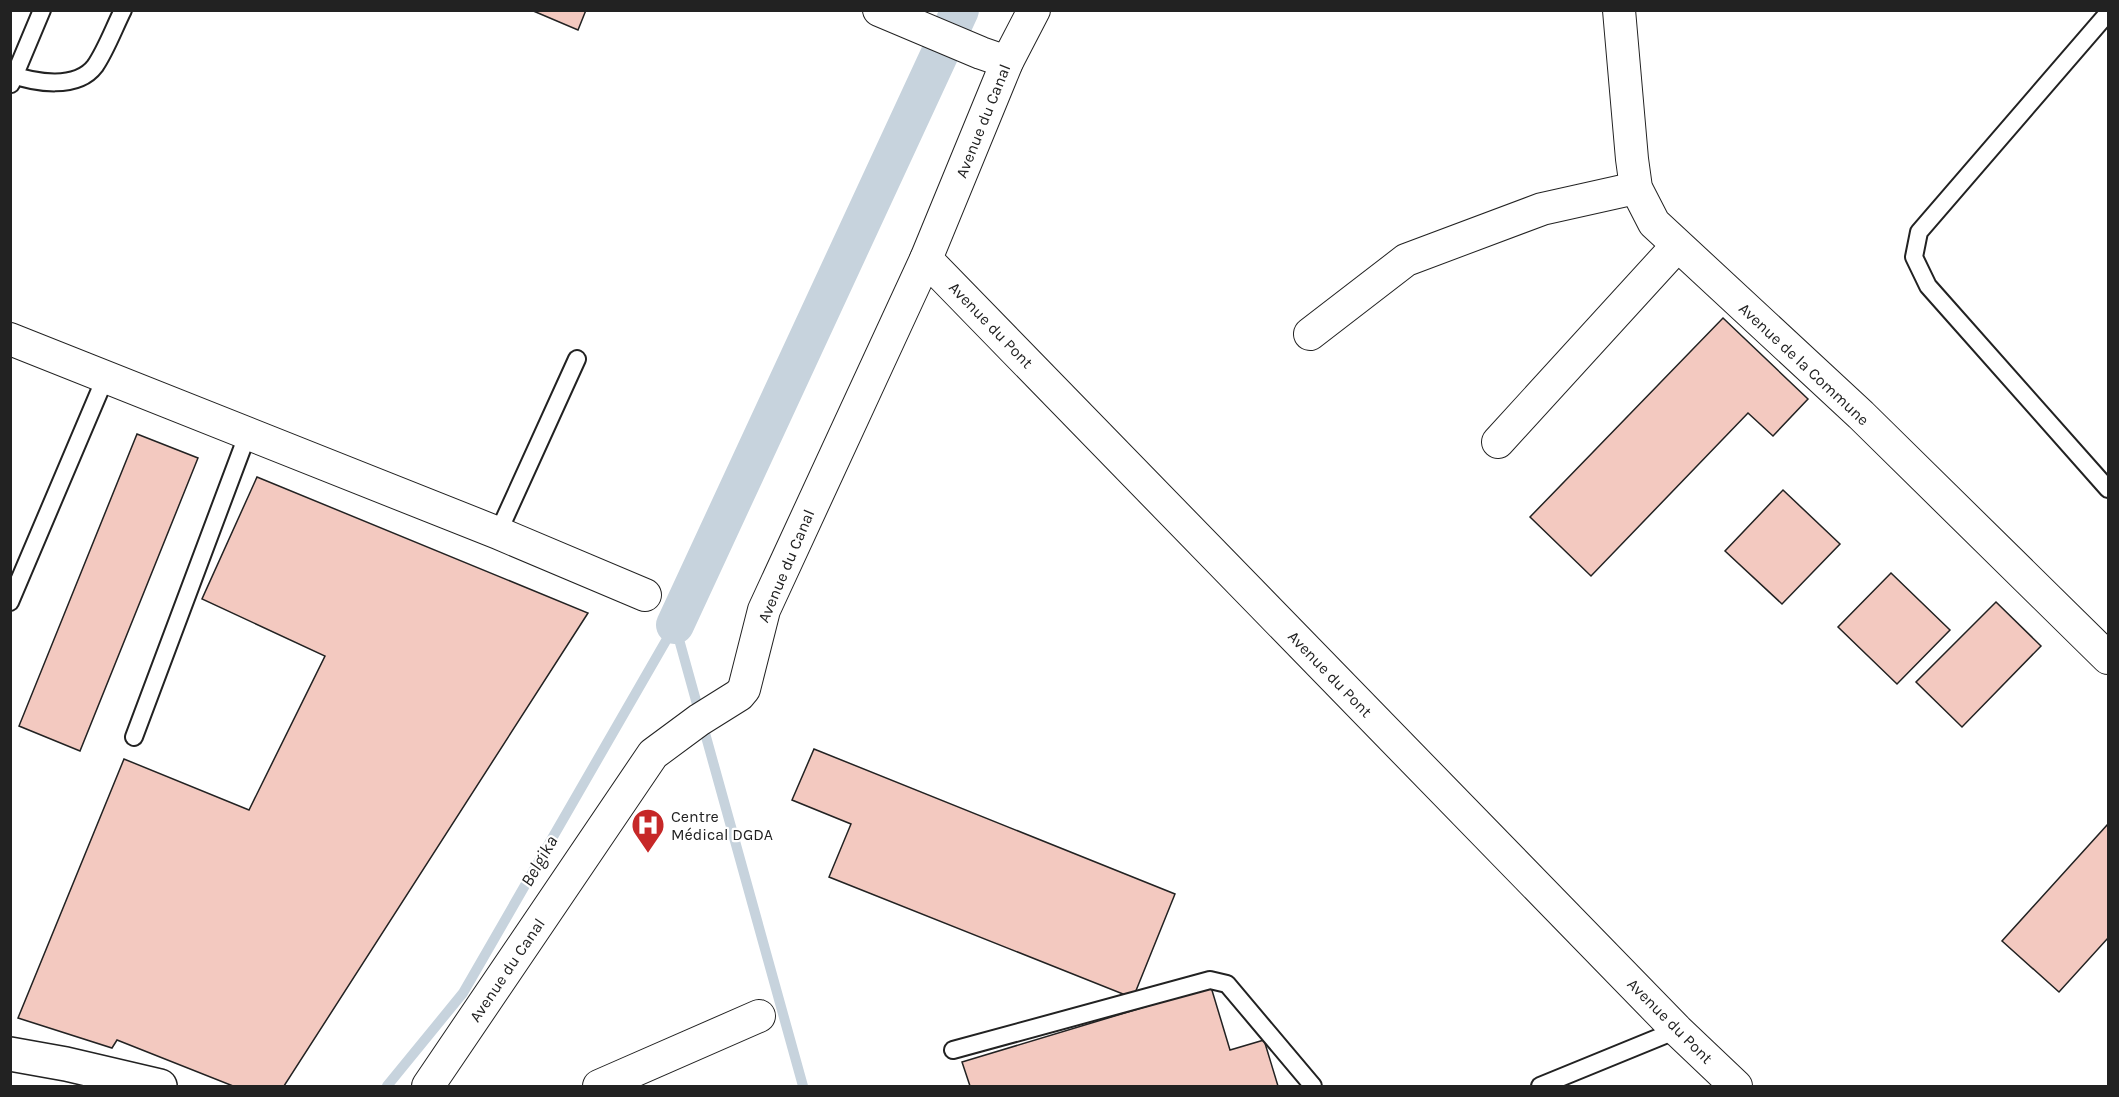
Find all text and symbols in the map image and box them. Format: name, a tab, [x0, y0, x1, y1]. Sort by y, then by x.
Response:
street label: Avenue du Canal	[952, 61, 1014, 181]
street label: Avenue du Pont	[945, 278, 1037, 372]
street label: Avenue de la Commune	[1735, 299, 1873, 429]
street label: Avenue du Canal	[754, 507, 818, 625]
street label: Avenue du Pont	[1284, 627, 1376, 721]
hospital icon: Centre Médical DGDA	[630, 807, 666, 854]
place label: Centre Médical DGDA	[671, 807, 773, 844]
water label: Belgika	[516, 832, 562, 890]
street label: Avenue du Canal	[465, 915, 549, 1025]
street label: Avenue du Pont	[1623, 974, 1717, 1068]

